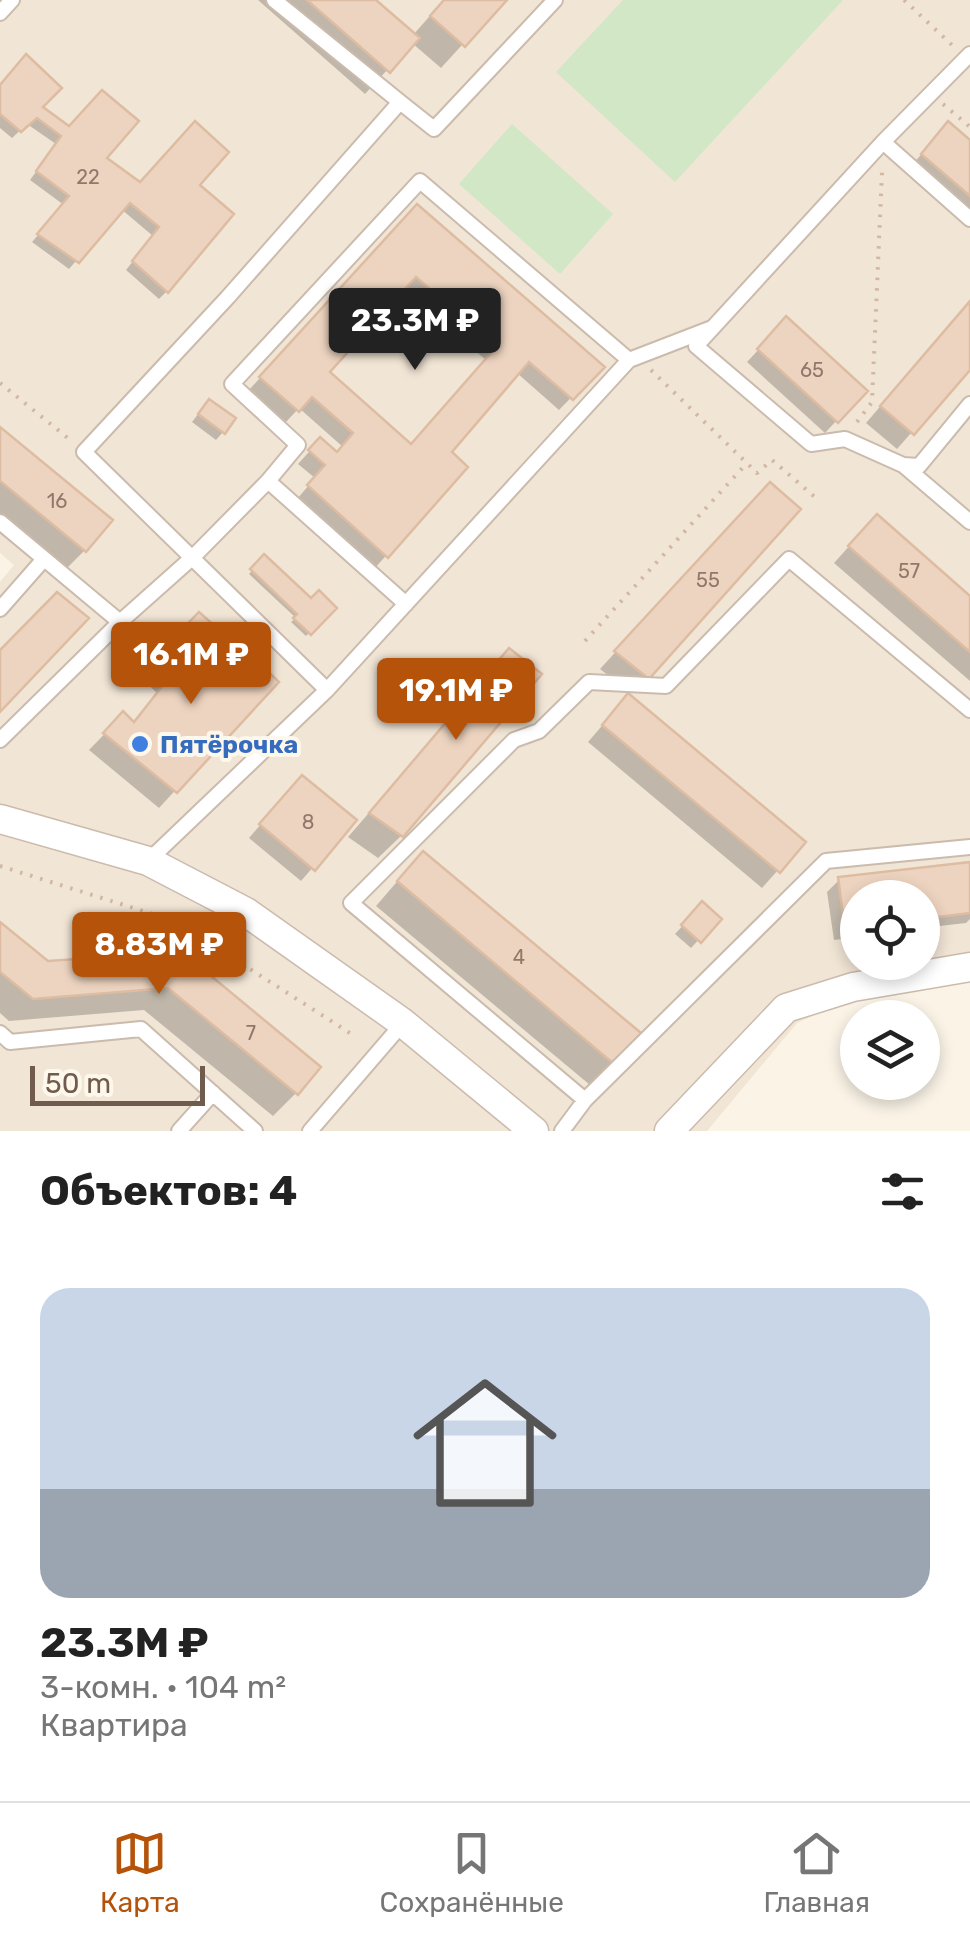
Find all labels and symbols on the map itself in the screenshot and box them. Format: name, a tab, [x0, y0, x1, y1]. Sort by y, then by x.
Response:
house number: 22	[76, 165, 100, 189]
pin: 23.3M ₽	[323, 288, 507, 373]
house number: 65	[800, 358, 824, 382]
house number: 16	[47, 489, 67, 513]
house number: 57	[898, 559, 920, 583]
house number: 55	[696, 568, 720, 592]
pin: 16.1M ₽	[99, 622, 283, 707]
pin: 19.1M ₽	[364, 658, 548, 743]
place label: Пятёрочка	[160, 730, 298, 759]
marker: Пятёрочка	[129, 733, 151, 755]
house number: 8	[302, 810, 314, 834]
pin: 8.83M ₽	[67, 912, 251, 997]
house number: 4	[513, 945, 525, 969]
house number: 7	[246, 1021, 256, 1045]
scale bar	[30, 1061, 205, 1106]

